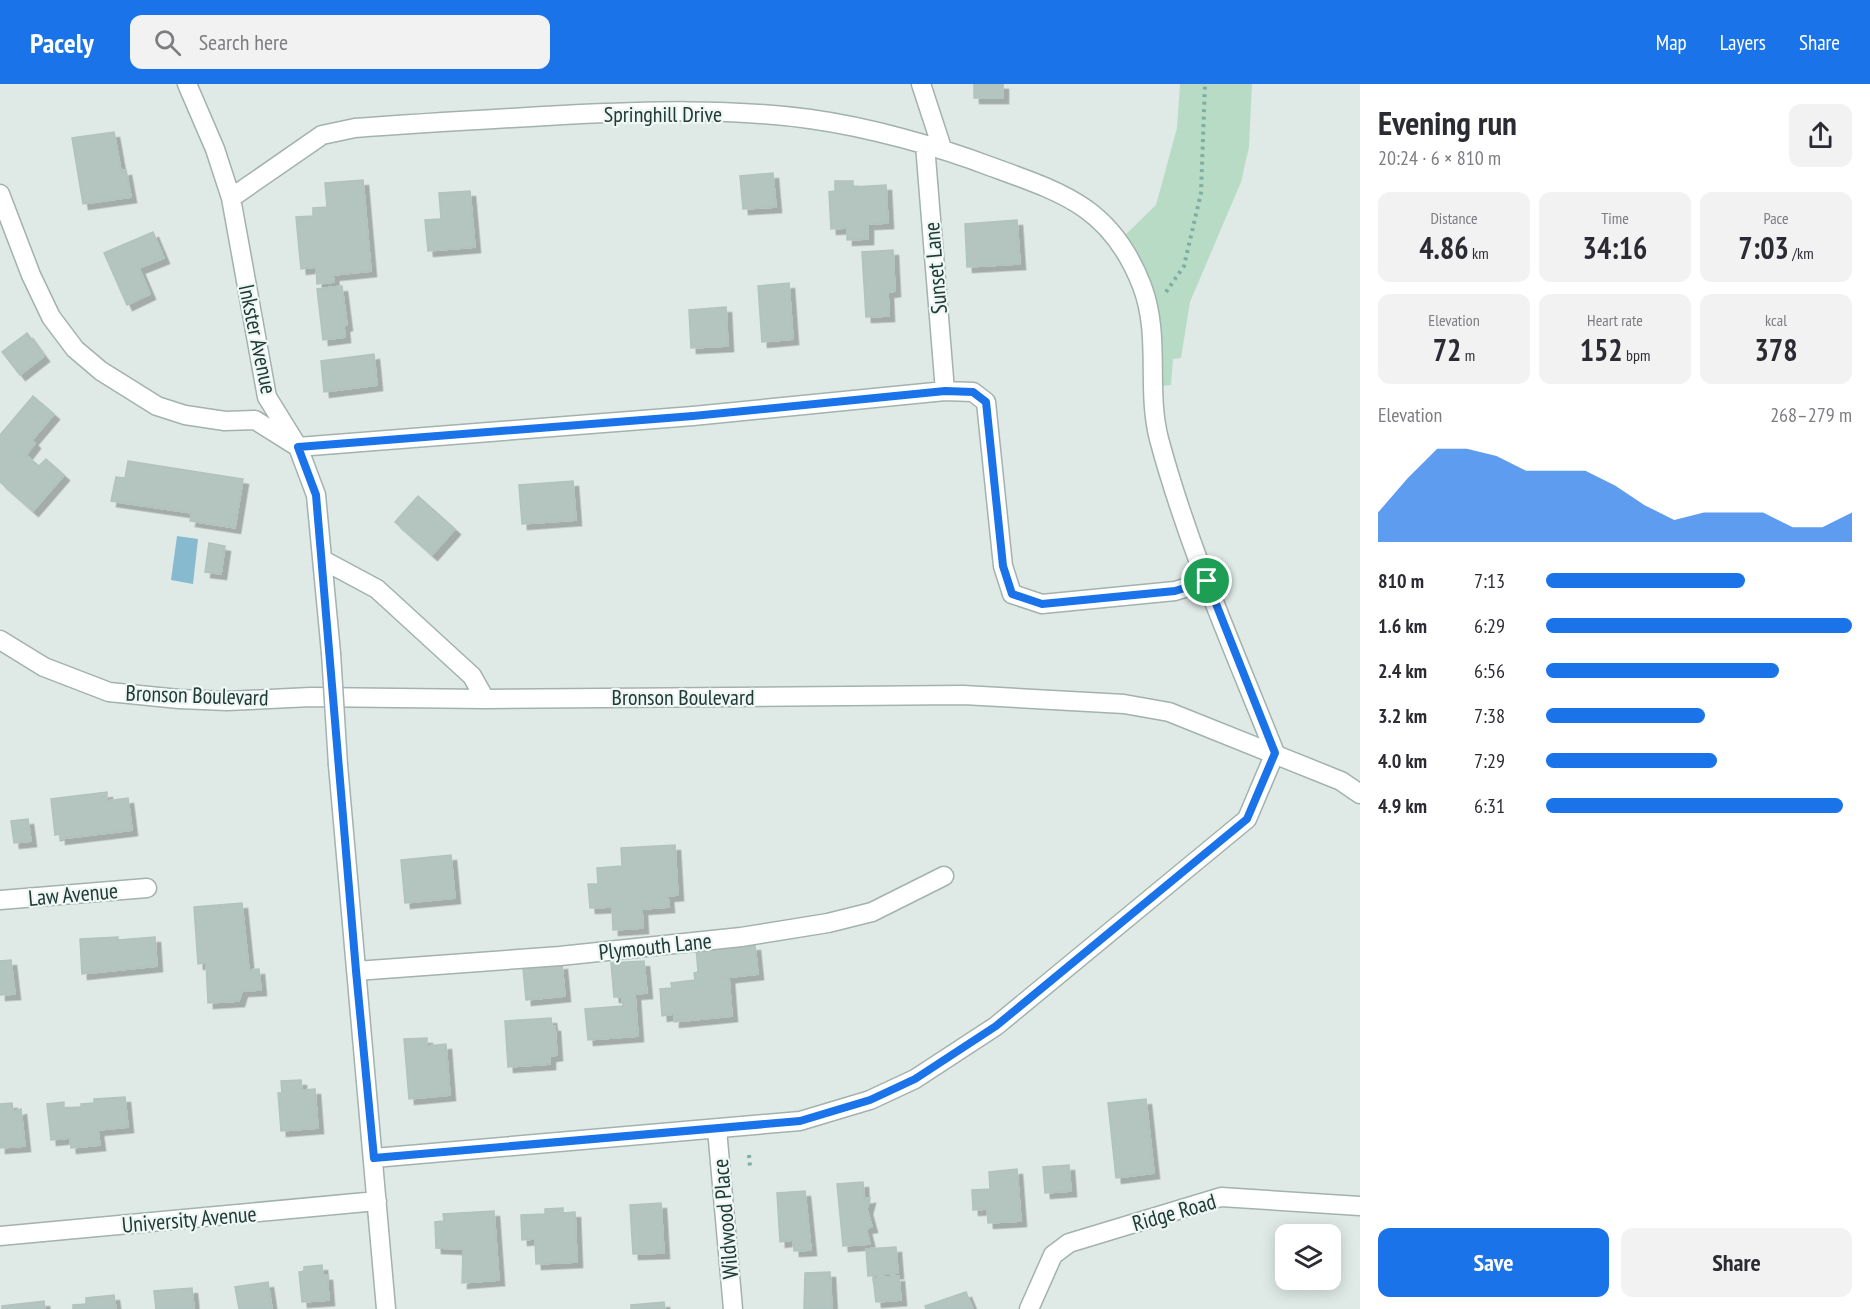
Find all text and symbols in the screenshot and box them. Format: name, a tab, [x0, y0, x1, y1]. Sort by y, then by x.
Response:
search box	[130, 15, 550, 69]
text: Pacely	[30, 24, 94, 61]
icon: search	[151, 26, 184, 59]
text: Search here	[199, 28, 288, 56]
text: Map	[1656, 29, 1687, 56]
text: Layers	[1720, 29, 1766, 56]
text: Share	[1799, 29, 1840, 56]
street label: Springhill Drive	[604, 100, 722, 128]
text: Evening run	[1378, 101, 1517, 144]
button: share	[1789, 104, 1852, 167]
text: 20:24 · 6 × 810 m	[1378, 145, 1501, 171]
text: Distance	[1430, 208, 1478, 228]
text: Time	[1601, 208, 1629, 228]
text: Pace	[1763, 208, 1789, 228]
street label: Sunset Lane	[917, 221, 953, 315]
text: 4.86	[1419, 228, 1469, 267]
text: 34:16	[1583, 228, 1647, 267]
text: 7:03	[1738, 228, 1789, 267]
text: km	[1469, 243, 1489, 263]
text: /km	[1789, 243, 1814, 263]
street label: Inkster Avenue	[233, 282, 283, 396]
text: Elevation	[1428, 310, 1480, 330]
text: Heart rate	[1587, 310, 1643, 330]
text: kcal	[1765, 310, 1787, 330]
text: 72	[1433, 330, 1461, 369]
text: 152	[1580, 330, 1623, 369]
text: 378	[1754, 330, 1798, 369]
text: m	[1461, 345, 1475, 365]
text: bpm	[1623, 345, 1650, 365]
text: Elevation	[1378, 402, 1442, 428]
text: 268–279 m	[1770, 402, 1852, 428]
pin	[1181, 555, 1232, 606]
icon: arrive	[1190, 564, 1223, 597]
text: 810 m	[1378, 568, 1424, 594]
text: 7:13	[1474, 568, 1505, 594]
text: 1.6 km	[1378, 613, 1427, 639]
text: 6:29	[1474, 613, 1505, 639]
text: 2.4 km	[1378, 658, 1427, 684]
text: 6:56	[1474, 658, 1505, 684]
street label: Bronson Boulevard	[125, 679, 269, 711]
street label: Bronson Boulevard	[612, 683, 754, 711]
text: 3.2 km	[1378, 703, 1427, 729]
text: 7:38	[1474, 703, 1505, 729]
text: 4.0 km	[1378, 748, 1427, 774]
text: 7:29	[1474, 748, 1505, 774]
text: 4.9 km	[1378, 793, 1427, 819]
text: 6:31	[1474, 793, 1505, 819]
street label: Law Avenue	[27, 876, 119, 912]
street label: Plymouth Lane	[597, 926, 713, 966]
street label: Wildwood Place	[706, 1158, 744, 1280]
street label: Ridge Road	[1129, 1187, 1219, 1237]
street label: University Avenue	[121, 1199, 257, 1239]
map controls	[1275, 1224, 1341, 1290]
button: layers	[1275, 1224, 1341, 1290]
button: Save	[1378, 1228, 1609, 1297]
button: Share	[1621, 1228, 1852, 1297]

